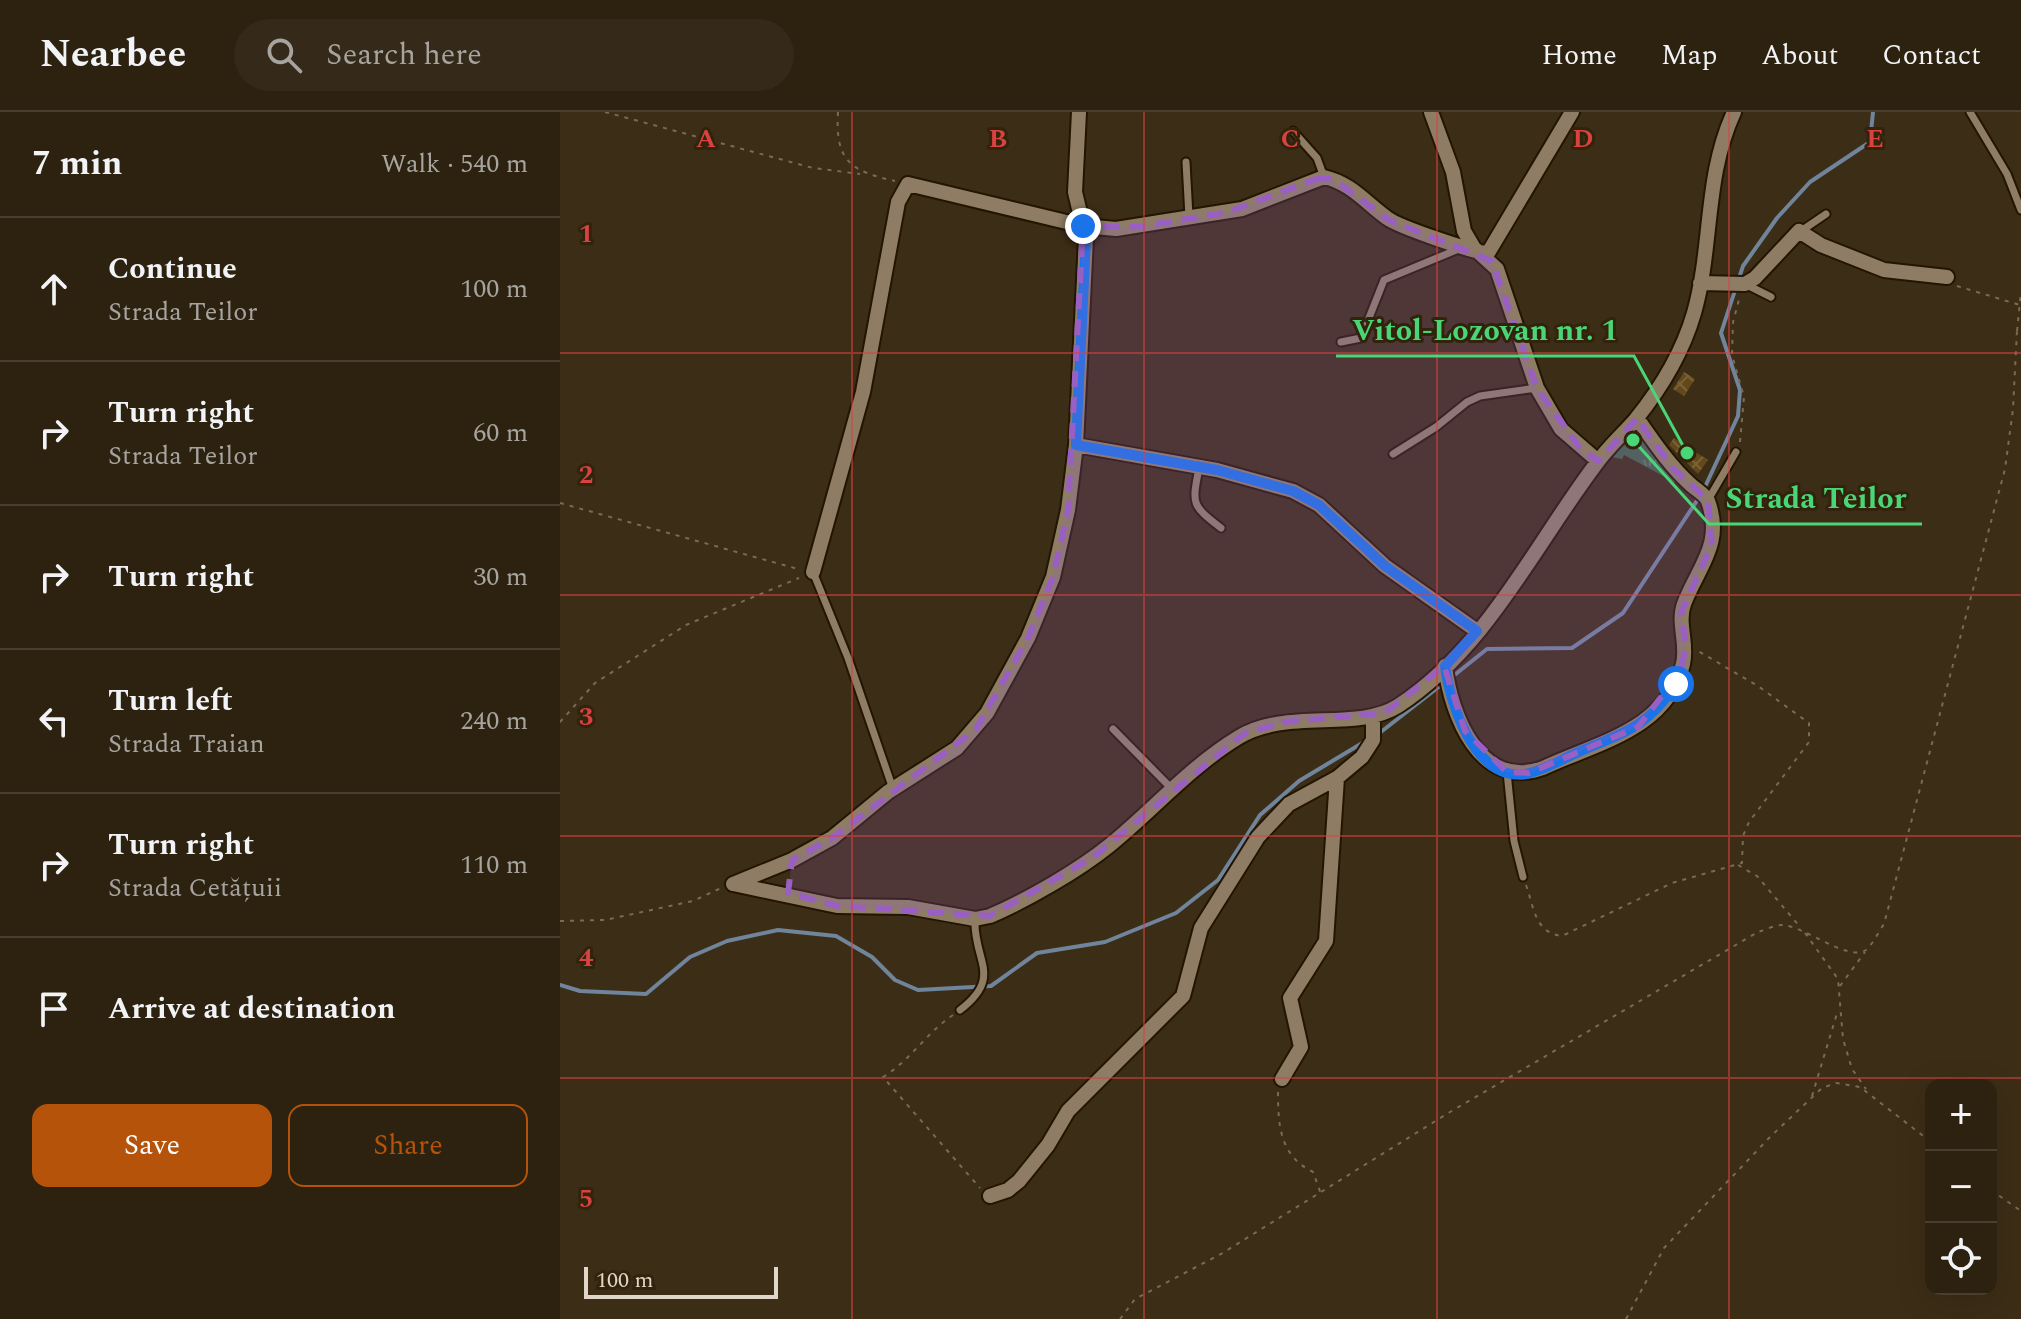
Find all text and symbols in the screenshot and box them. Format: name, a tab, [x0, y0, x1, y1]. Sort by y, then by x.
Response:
search box	[234, 19, 794, 91]
text: Nearbee	[40, 26, 186, 84]
text: Search here	[326, 32, 482, 78]
icon: search	[262, 33, 306, 77]
text: Home	[1541, 34, 1617, 77]
text: Map	[1661, 34, 1717, 77]
text: About	[1761, 34, 1838, 77]
text: Contact	[1882, 34, 1981, 77]
text: A	[696, 119, 716, 159]
text: B	[989, 119, 1007, 159]
text: C	[1281, 119, 1299, 159]
text: D	[1573, 119, 1593, 159]
text: E	[1866, 119, 1884, 159]
text: 7 min	[32, 138, 122, 190]
text: Walk · 540 m	[381, 144, 528, 184]
route end	[1065, 208, 1101, 244]
text: 1	[579, 214, 593, 254]
text: Continue	[108, 246, 237, 292]
icon: ahead	[32, 267, 76, 311]
text: 100 m	[460, 269, 528, 309]
text: Strada Teilor	[108, 292, 258, 332]
callout: Vitol-Lozovan nr. 1	[1336, 302, 1634, 356]
text: Vitol-Lozovan nr. 1	[1352, 308, 1618, 354]
text: Turn right	[108, 390, 254, 436]
icon: right	[32, 411, 76, 455]
text: 60 m	[473, 413, 528, 453]
text: Strada Teilor	[108, 436, 258, 476]
text: 2	[579, 455, 593, 495]
callout: Strada Teilor	[1709, 470, 1922, 524]
text: Strada Teilor	[1726, 476, 1907, 522]
text: Turn right	[108, 554, 254, 600]
icon: right	[32, 555, 76, 599]
text: 30 m	[473, 557, 528, 597]
route start	[1658, 666, 1694, 702]
text: Turn left	[108, 678, 233, 724]
text: 3	[579, 697, 593, 737]
icon: left	[32, 699, 76, 743]
text: 240 m	[460, 701, 528, 741]
text: Strada Traian	[108, 724, 265, 764]
text: Turn right	[108, 822, 254, 868]
icon: right	[32, 843, 76, 887]
text: 110 m	[460, 845, 528, 885]
text: Strada Cetățuii	[108, 868, 282, 908]
text: 4	[579, 938, 594, 978]
text: Arrive at destination	[108, 986, 395, 1032]
icon: arrive	[32, 987, 76, 1031]
map controls	[1925, 1079, 1997, 1295]
button: +	[1925, 1079, 1997, 1151]
button: Save	[32, 1104, 272, 1187]
button: Share	[288, 1104, 528, 1187]
button: −	[1925, 1151, 1997, 1223]
text: 5	[579, 1179, 593, 1219]
button: locate	[1925, 1223, 1997, 1295]
scale bar	[584, 1263, 778, 1299]
text: 100 m	[596, 1264, 653, 1297]

